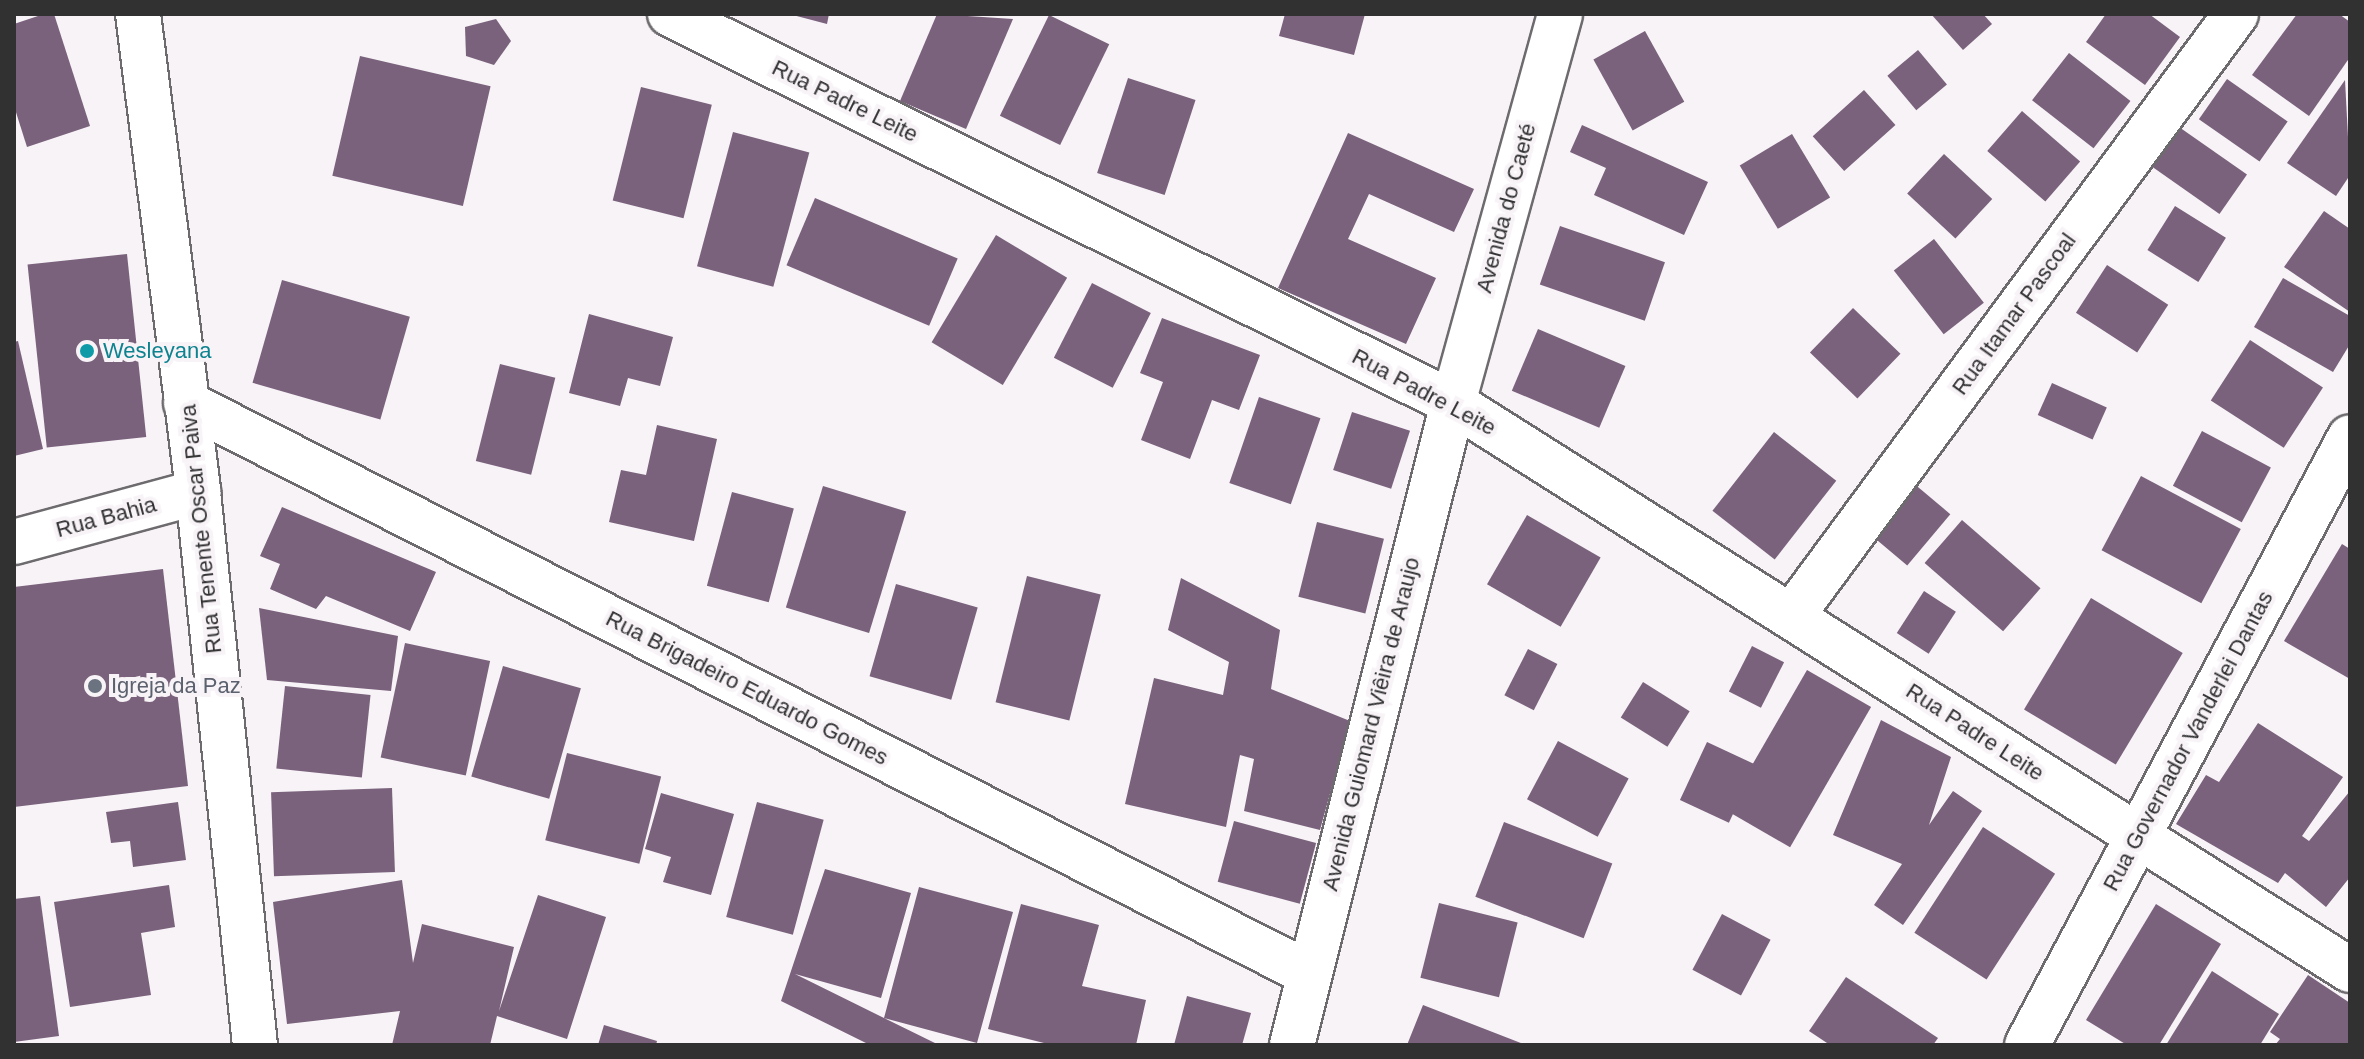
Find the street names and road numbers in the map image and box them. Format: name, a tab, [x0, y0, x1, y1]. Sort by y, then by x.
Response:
street label: Rua Padre Leite	[768, 54, 922, 148]
street label: Avenida do Caeté	[1471, 120, 1541, 296]
street label: Rua Itamar Pascoal	[1947, 228, 2081, 400]
street label: Rua Padre Leite	[1348, 343, 1500, 441]
street label: Rua Tenente Oscar Paiva	[175, 403, 227, 655]
street label: Rua Bahia	[53, 491, 159, 543]
street label: Avenida Guiomard Viêira de Araujo	[1317, 554, 1425, 894]
street label: Rua Governador Vanderlei Dantas	[2097, 587, 2279, 895]
street label: Rua Brigadeiro Eduardo Gomes	[602, 605, 892, 771]
street label: Rua Padre Leite	[1901, 678, 2049, 786]

